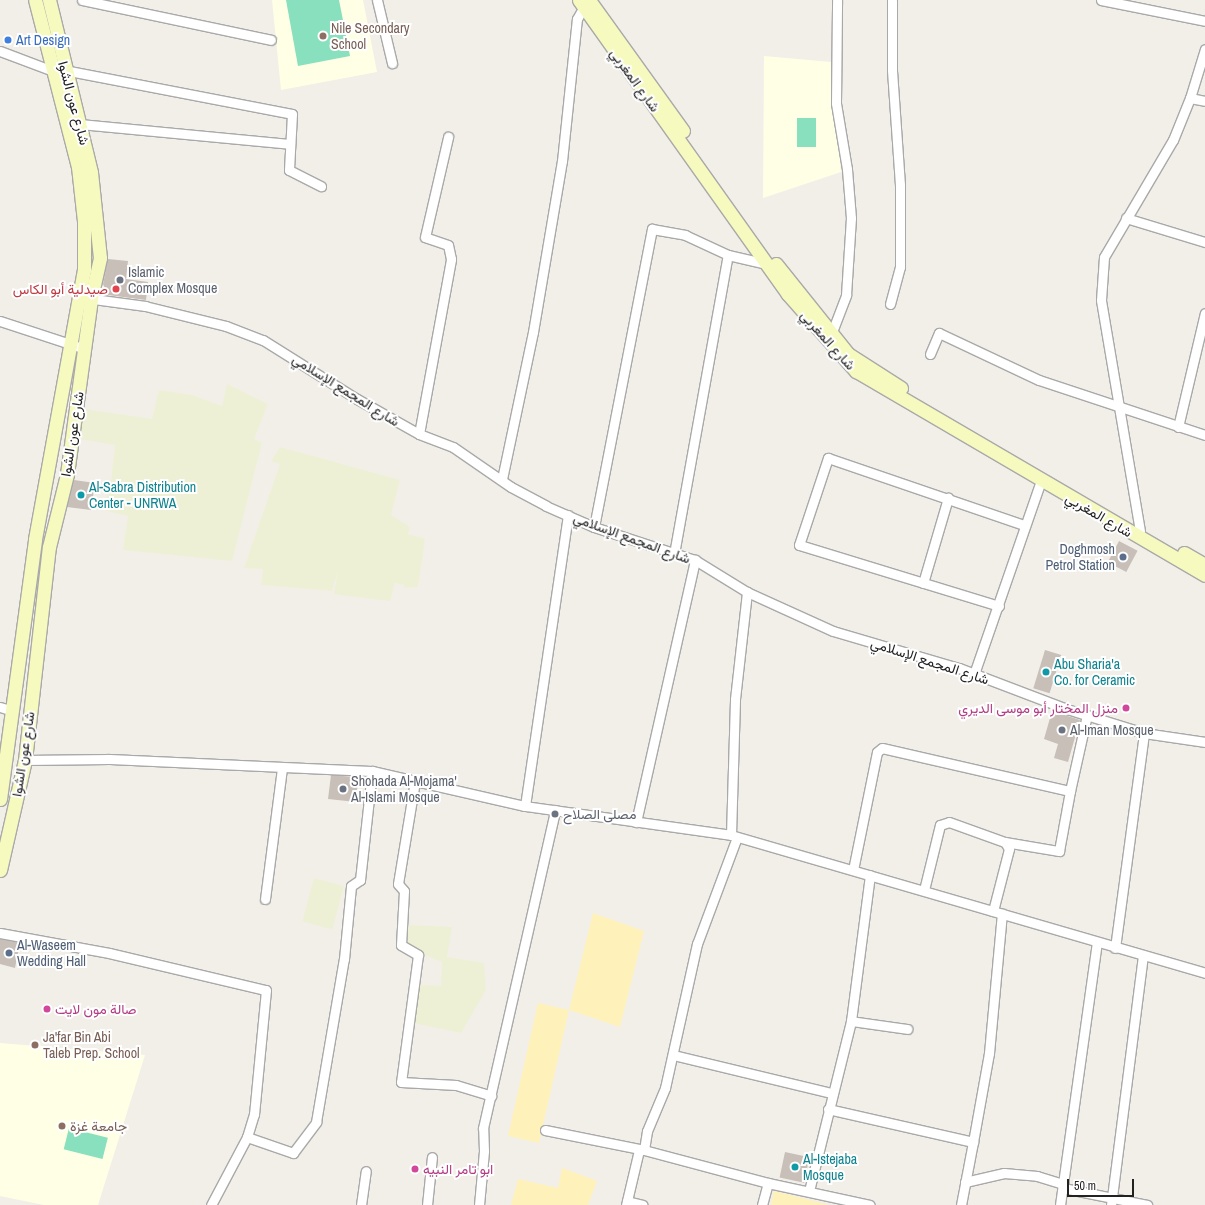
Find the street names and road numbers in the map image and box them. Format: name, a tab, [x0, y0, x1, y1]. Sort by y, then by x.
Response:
street label: شارع المغربي	[606, 45, 664, 115]
street label: شارع عون الشوا	[55, 59, 93, 147]
street label: شارع المغربي	[797, 307, 859, 373]
street label: شارع المجمع الإسلامي	[289, 350, 403, 430]
street label: شارع عون الشوا	[57, 390, 87, 478]
street label: شارع المغربي	[1063, 489, 1135, 541]
street label: شارع المجمع الإسلامي	[571, 509, 693, 567]
street label: شارع المجمع الإسلامي	[869, 634, 991, 688]
street label: شارع عون الشوا	[8, 710, 38, 798]

